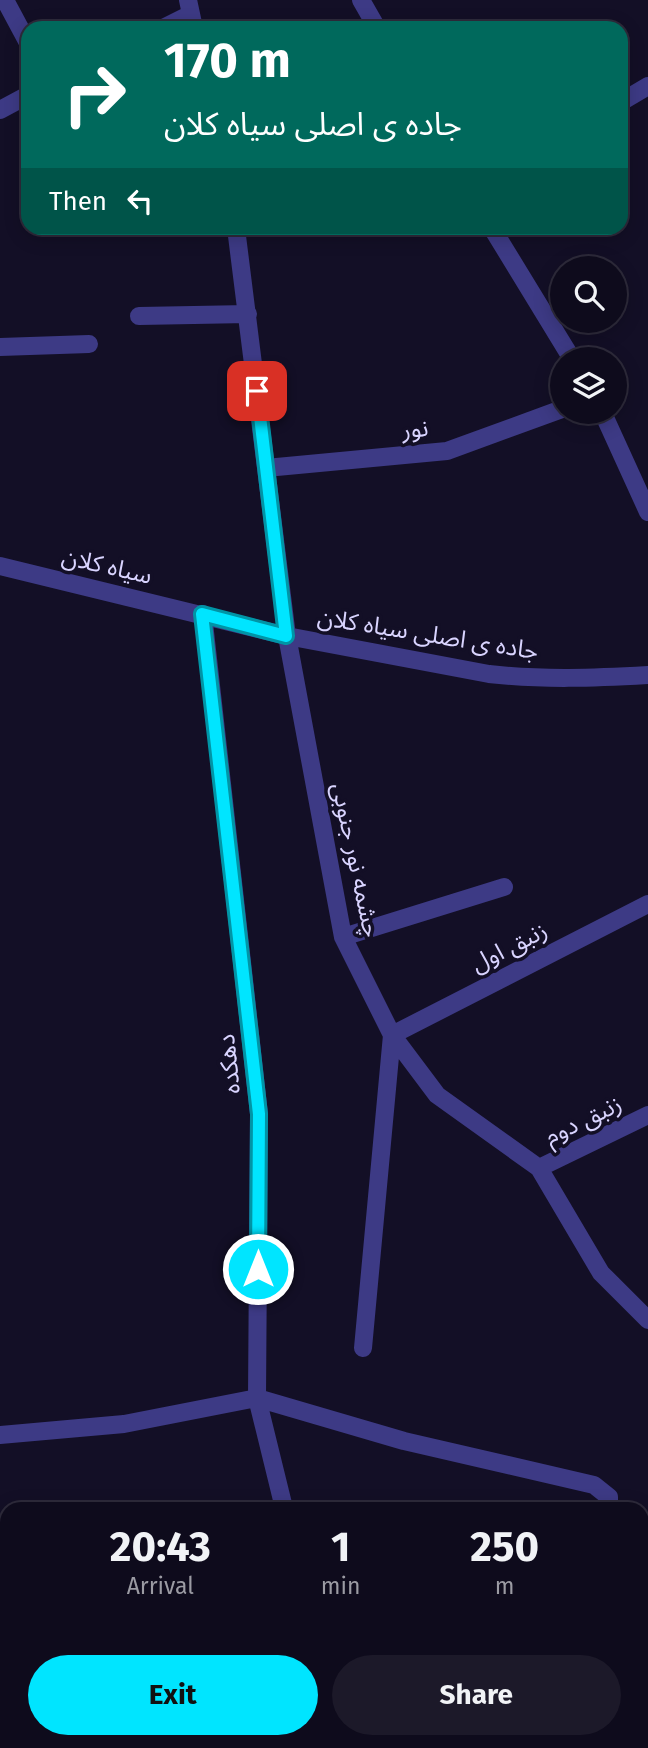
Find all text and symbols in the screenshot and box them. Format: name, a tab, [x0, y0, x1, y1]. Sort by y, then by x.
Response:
text: 170 m	[164, 31, 291, 90]
icon: right	[49, 49, 140, 140]
text: جاده ی اصلی سیاه کلان	[164, 105, 462, 143]
icon: left	[121, 182, 159, 220]
text: Then	[49, 186, 107, 217]
map controls	[550, 256, 627, 424]
button: search	[550, 256, 627, 333]
button: layers	[550, 347, 627, 424]
pin	[227, 361, 287, 421]
icon: arrive	[238, 372, 276, 410]
street label: نور	[400, 414, 429, 444]
street label: سیاه کلان	[59, 542, 155, 590]
street label: جاده ی اصلی سیاه کلان	[315, 603, 541, 665]
street label: چشمه نور جنوبی	[325, 780, 386, 940]
street label: زنبق اول	[466, 916, 552, 979]
street label: دهکده	[212, 1033, 246, 1095]
street label: زنبق دوم	[540, 1089, 628, 1154]
position arrow	[221, 1232, 295, 1306]
text: 20:43	[110, 1522, 211, 1572]
text: 1	[331, 1522, 350, 1572]
text: 250	[470, 1522, 539, 1572]
text: Arrival	[127, 1572, 194, 1600]
text: min	[321, 1572, 360, 1600]
text: m	[495, 1572, 515, 1600]
button: Exit	[28, 1655, 318, 1735]
button: Share	[332, 1655, 621, 1735]

